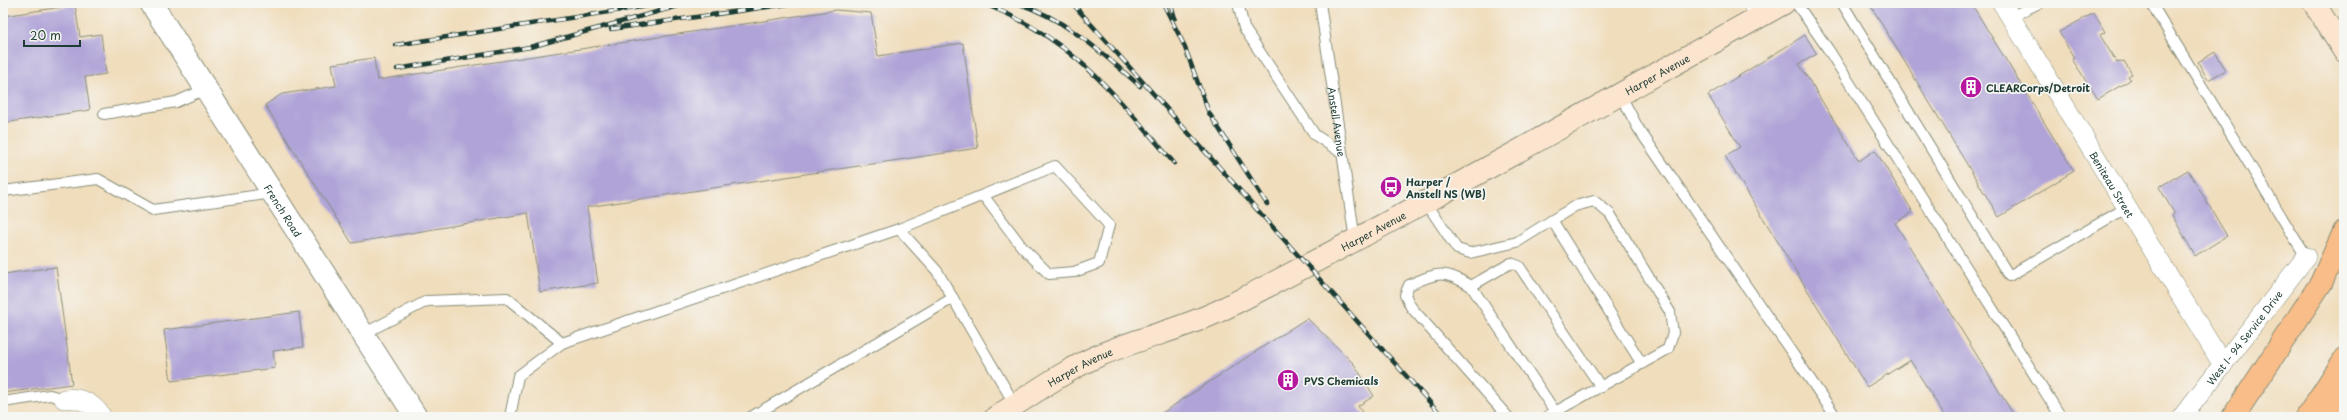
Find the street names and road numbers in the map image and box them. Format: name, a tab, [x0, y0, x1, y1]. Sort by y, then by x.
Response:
street label: Harper Avenue	[1622, 49, 1692, 98]
street label: Anstell Avenue	[1325, 86, 1350, 158]
street label: Beniteau Street	[2087, 148, 2138, 220]
street label: French Road	[261, 181, 306, 240]
street label: Harper Avenue	[1338, 206, 1409, 254]
street label: West I- 94 Service Drive	[2202, 287, 2285, 388]
street label: Harper Avenue	[1044, 343, 1115, 390]

